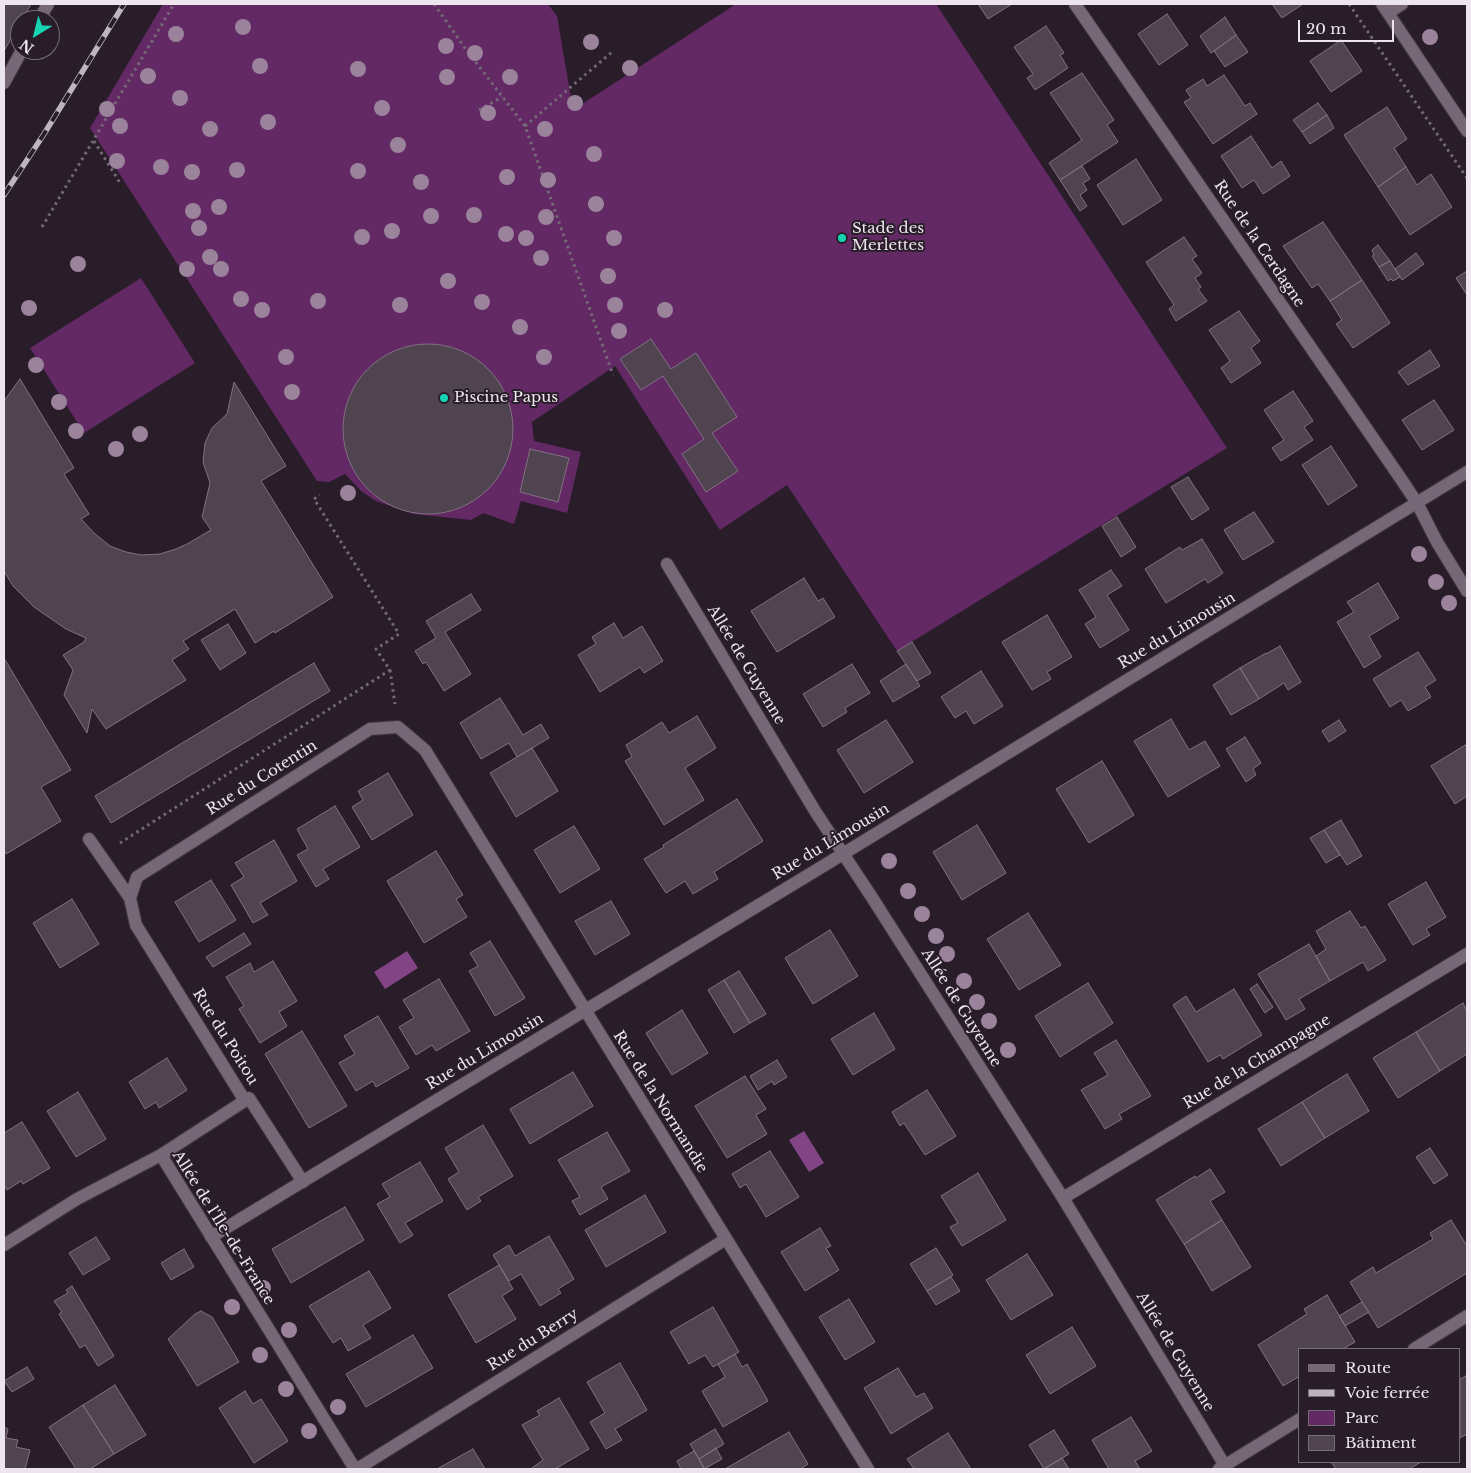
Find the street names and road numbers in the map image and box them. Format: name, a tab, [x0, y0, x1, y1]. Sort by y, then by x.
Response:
street label: Rue de la Cerdagne	[1210, 177, 1308, 311]
street label: Rue du Limousin	[1115, 589, 1239, 673]
street label: Allée de Guyenne	[703, 602, 789, 728]
street label: Rue du Cotentin	[203, 737, 321, 819]
street label: Rue du Limousin	[769, 800, 893, 884]
street label: Allée de Guyenne	[917, 946, 1005, 1070]
street label: Rue du Poitou	[188, 986, 262, 1088]
street label: Rue du Limousin	[423, 1010, 547, 1094]
street label: Rue de la Champagne	[1180, 1011, 1334, 1113]
street label: Rue de la Normandie	[609, 1028, 711, 1176]
street label: Allée de l'Île-de-France	[168, 1148, 278, 1308]
street label: Allée de Guyenne	[1132, 1289, 1218, 1415]
street label: Rue du Berry	[484, 1305, 582, 1375]

